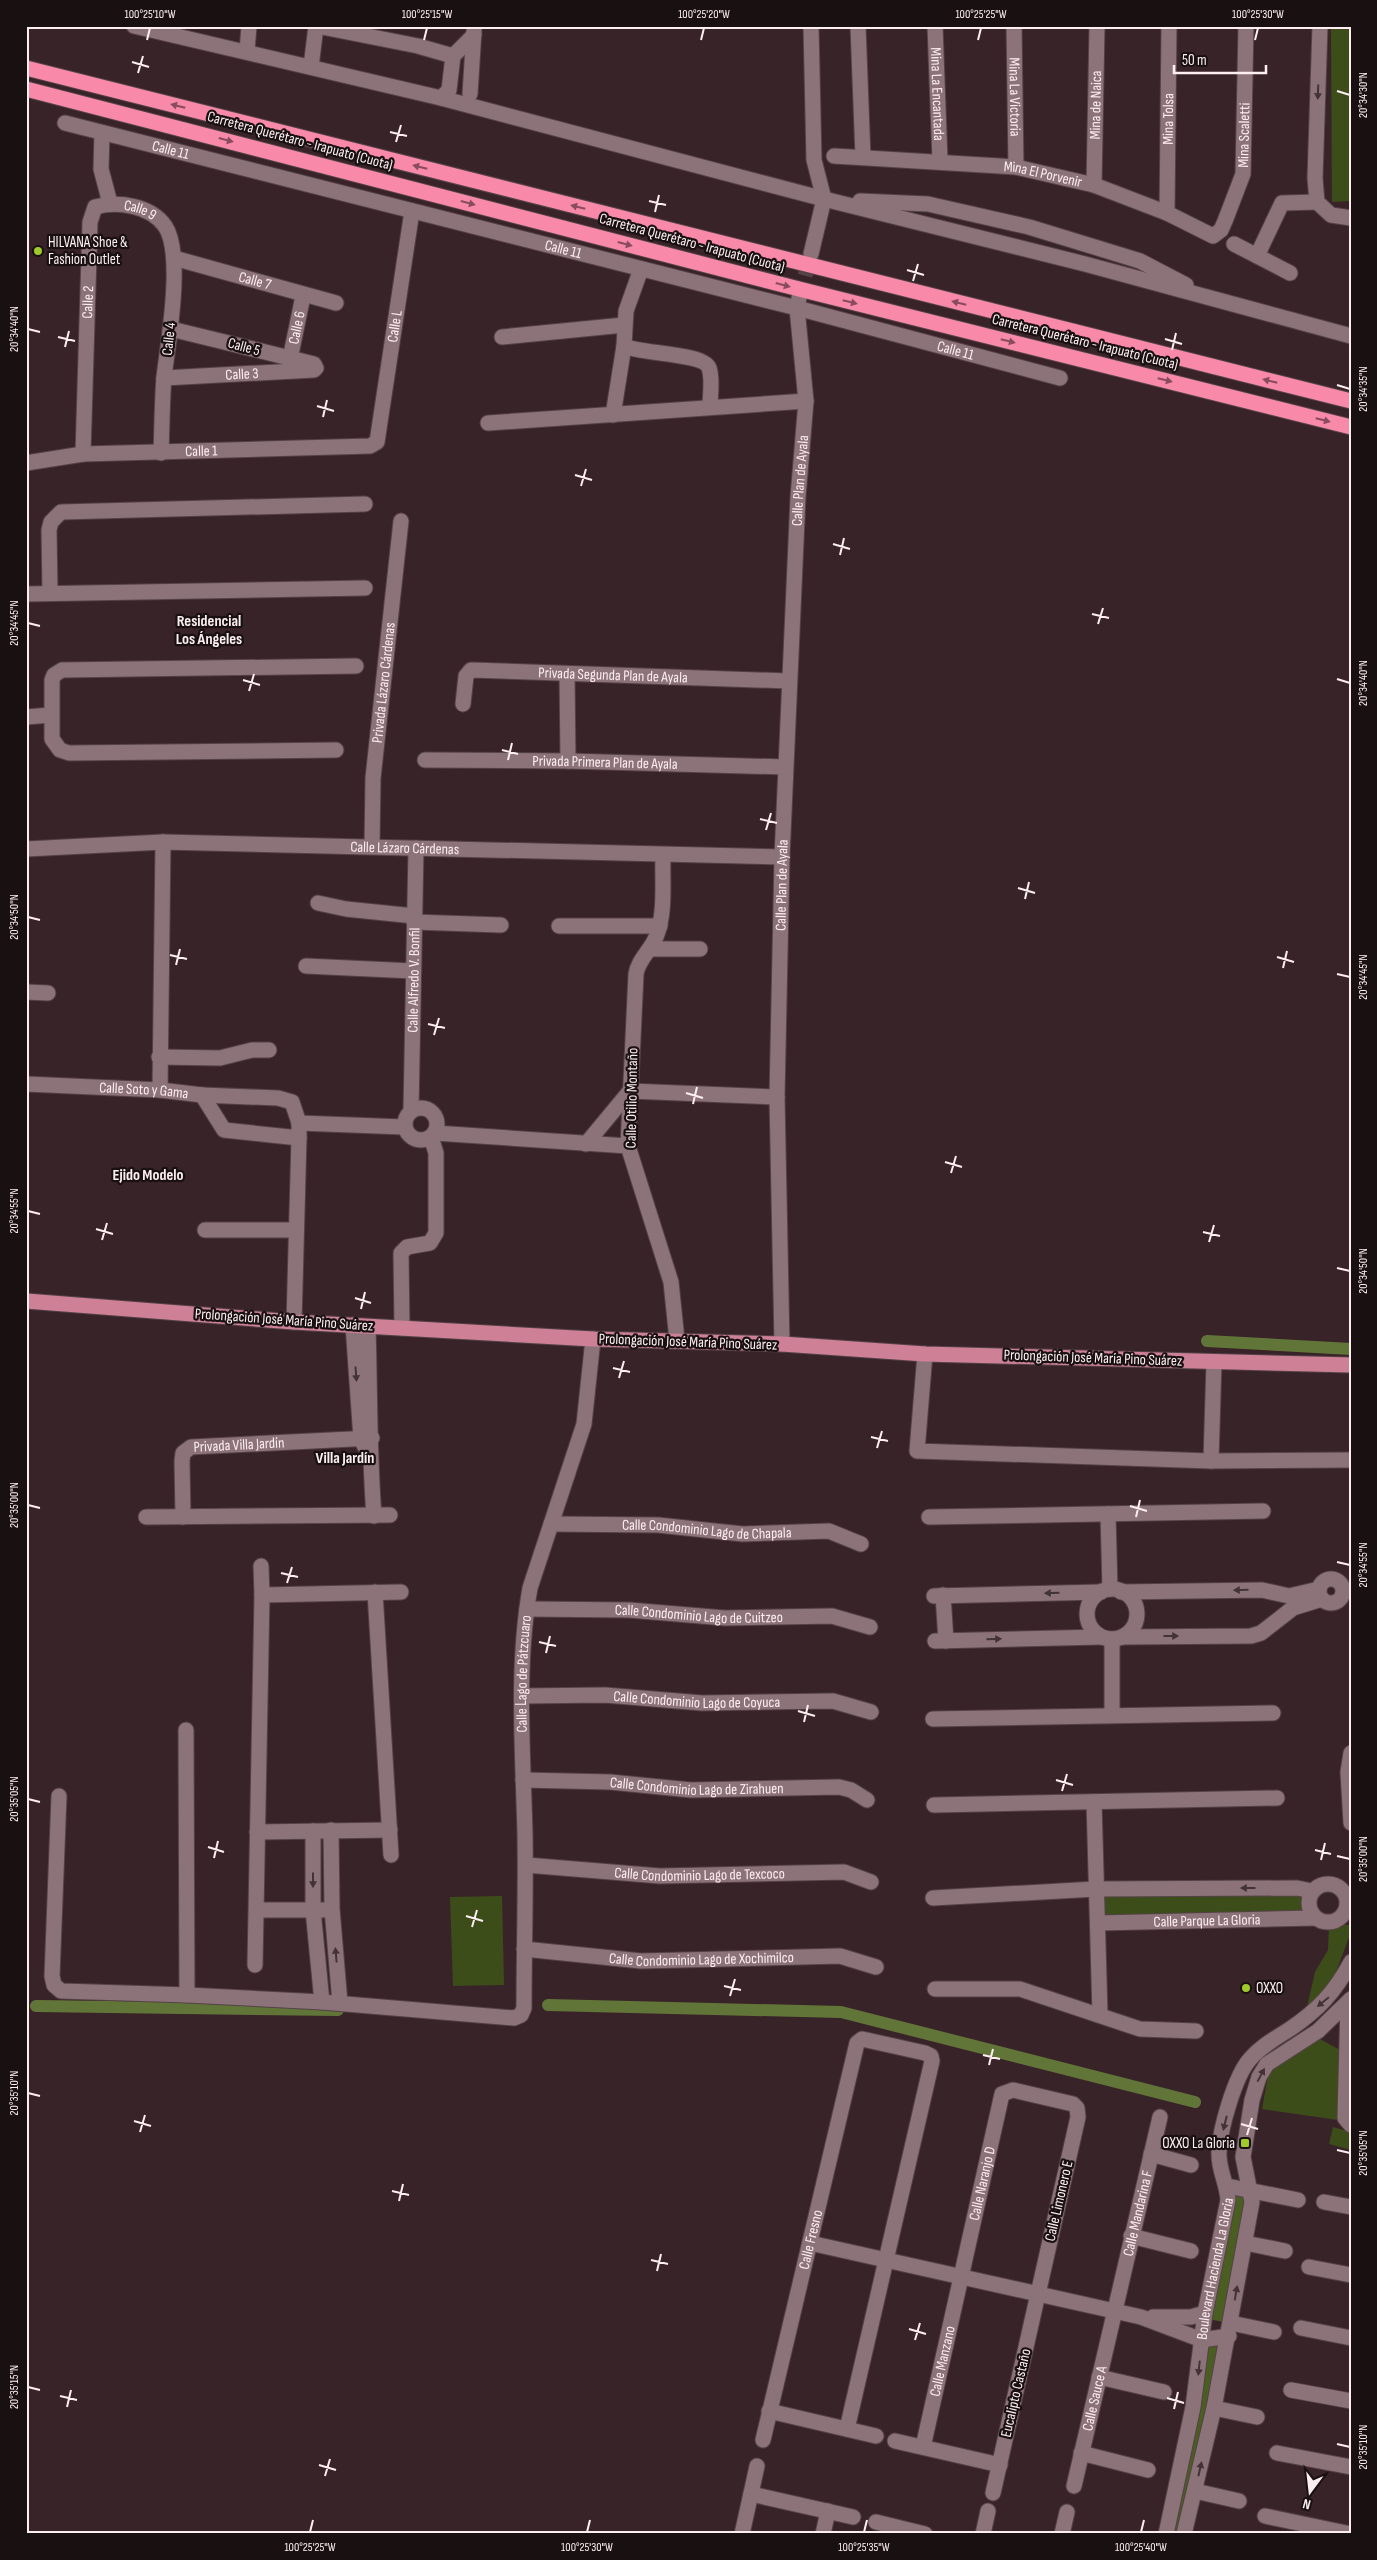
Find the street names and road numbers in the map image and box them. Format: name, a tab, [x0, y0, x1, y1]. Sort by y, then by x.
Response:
street label: Mina La Encantada	[926, 47, 949, 141]
street label: Mina La Victoria	[1005, 57, 1025, 137]
street label: Mina de Naica	[1085, 70, 1106, 140]
street label: Mina Tolsa	[1158, 93, 1178, 145]
street label: Mina Scaletti	[1234, 102, 1254, 168]
street label: Carretera Querétaro - Irapuato (Cuota)	[205, 107, 395, 175]
street label: Calle 11	[150, 136, 192, 164]
street label: Mina El Porvenir	[1003, 157, 1085, 192]
street label: Calle 9	[123, 195, 160, 224]
street label: Carretera Querétaro - Irapuato (Cuota)	[597, 209, 787, 277]
street label: Calle 11	[543, 235, 584, 263]
street label: Calle 7	[237, 267, 273, 294]
street label: Calle 2	[78, 285, 98, 319]
street label: Calle L	[383, 308, 406, 344]
street label: Calle 6	[284, 309, 309, 346]
street label: Carretera Querétaro - Irapuato (Cuota)	[990, 310, 1180, 374]
street label: Calle 4	[158, 322, 180, 356]
street label: Calle 5	[226, 334, 262, 360]
street label: Calle 11	[935, 336, 977, 364]
street label: Calle 3	[225, 363, 259, 384]
street label: Calle Plan de Ayala	[787, 434, 813, 527]
street label: Calle 1	[185, 441, 218, 461]
street label: Privada Lázaro Cárdenas	[367, 621, 399, 744]
street label: Privada Segunda Plan de Ayala	[538, 663, 688, 687]
street label: Privada Primera Plan de Ayala	[532, 751, 678, 774]
street label: Calle Lázaro Cárdenas	[350, 837, 459, 859]
street label: Calle Plan de Ayala	[771, 839, 792, 931]
street label: Calle Alfredo V. Bonfil	[403, 927, 424, 1033]
street label: Calle Otilio Montaño	[622, 1048, 642, 1148]
street label: Calle Soto y Gama	[99, 1078, 190, 1103]
street label: Prolongación José María Pino Suárez	[194, 1304, 374, 1336]
street label: Prolongación José María Pino Suárez	[598, 1329, 778, 1355]
street label: Prolongación José María Pino Suárez	[1003, 1345, 1183, 1371]
street label: Privada Villa Jardín	[193, 1433, 285, 1456]
street label: Calle Condominio Lago de Chapala	[622, 1515, 792, 1543]
street label: Calle Condominio Lago de Cuitzeo	[615, 1600, 783, 1628]
street label: Calle Lago de Pátzcuaro	[512, 1614, 535, 1733]
street label: Calle Condominio Lago de Coyuca	[613, 1686, 780, 1713]
street label: Calle Condominio Lago de Zirahuen	[609, 1773, 784, 1800]
street label: Calle Condominio Lago de Texcoco	[614, 1863, 785, 1886]
street label: Calle Parque La Gloria	[1153, 1910, 1261, 1931]
street label: Calle Condominio Lago de Xochimilco	[608, 1948, 794, 1971]
street label: Calle Naranjo D	[964, 2145, 999, 2222]
street label: Calle Limonero E	[1040, 2159, 1078, 2243]
street label: Calle Mandarina F	[1118, 2168, 1157, 2258]
street label: Boulevard Hacienda La Gloria	[1192, 2196, 1238, 2341]
street label: Calle Fresno	[794, 2208, 827, 2271]
street label: Calle Manzano	[925, 2324, 959, 2398]
street label: Eucalipto Castaño	[997, 2347, 1035, 2439]
street label: Calle Sauce A	[1078, 2363, 1111, 2433]

